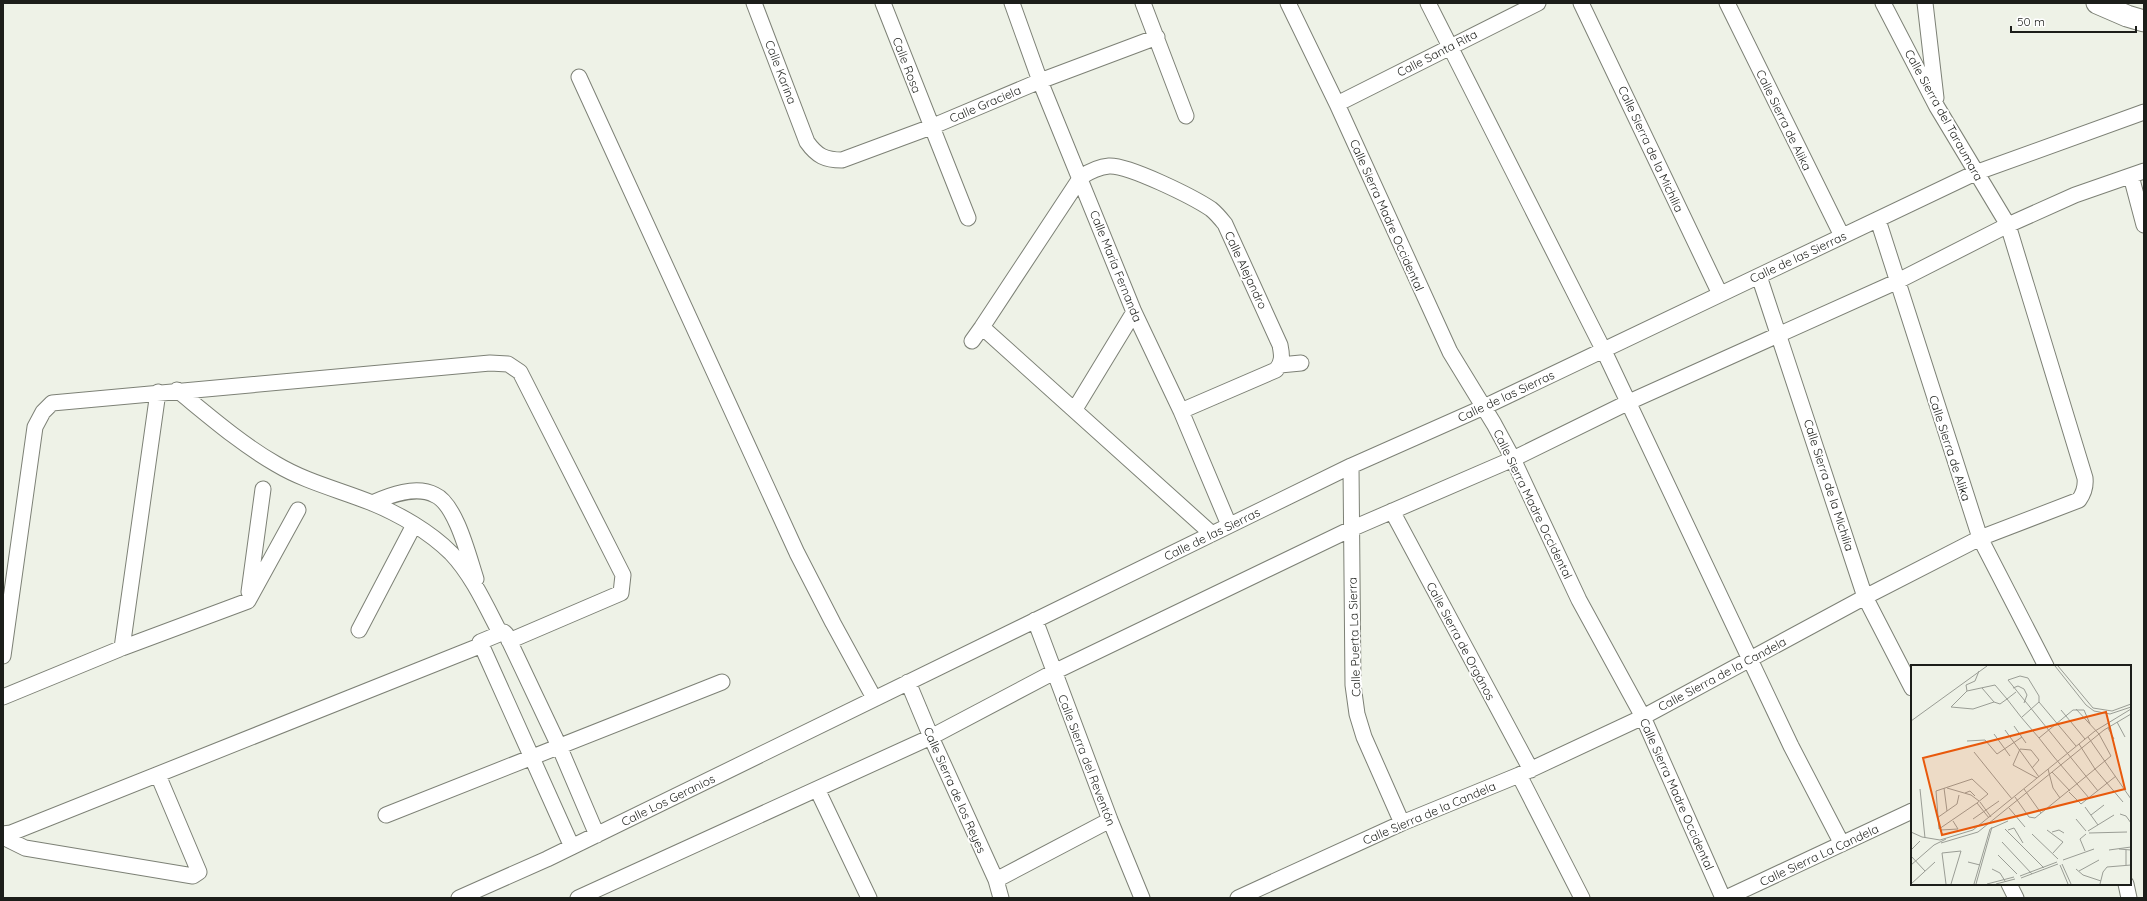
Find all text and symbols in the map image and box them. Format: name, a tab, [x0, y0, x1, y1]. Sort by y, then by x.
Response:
scale bar	[2011, 8, 2136, 34]
text: 50 m	[2017, 14, 2045, 29]
street label: Calle Santa Rita	[1394, 26, 1480, 80]
street label: Calle Rosa	[889, 35, 925, 95]
street label: Calle Karina	[762, 38, 800, 106]
street label: Calle Sierra del Taraumara	[1902, 47, 1986, 183]
street label: Calle Sierra de Alika	[1753, 67, 1815, 173]
street label: Calle Graciela	[947, 82, 1023, 126]
street label: Calle Sierra de la Michilia	[1615, 83, 1687, 215]
street label: Calle Sierra Madre Occidental	[1347, 137, 1427, 293]
street label: Calle María Fernanda	[1087, 208, 1145, 324]
street label: Calle de las Sierras	[1747, 228, 1849, 286]
street label: Calle Alejandro	[1221, 229, 1271, 311]
street label: Calle de las Sierras	[1455, 367, 1557, 425]
street label: Calle Sierra de Alika	[1926, 393, 1974, 503]
street label: Calle Sierra de la Michilia	[1801, 417, 1857, 553]
street label: Calle Sierra Madre Occidental	[1490, 427, 1576, 581]
street label: Calle de las Sierras	[1162, 504, 1263, 564]
street label: Calle Puerta La Sierra	[1344, 577, 1364, 697]
street label: Calle Sierra de Orgános	[1423, 579, 1499, 703]
street label: Calle Sierra de la Candela	[1655, 634, 1789, 714]
inset map	[1911, 665, 2131, 885]
street label: Calle Sierra del Reventón	[1055, 692, 1119, 828]
street label: Calle Sierra Madre Occidental	[1637, 716, 1717, 872]
street label: Calle Sierra de los Reyes	[920, 725, 990, 856]
street label: Calle Los Geranios	[619, 771, 718, 829]
street label: Calle Sierra de la Candela	[1360, 778, 1498, 848]
street label: Calle Sierra La Candela	[1757, 821, 1881, 889]

